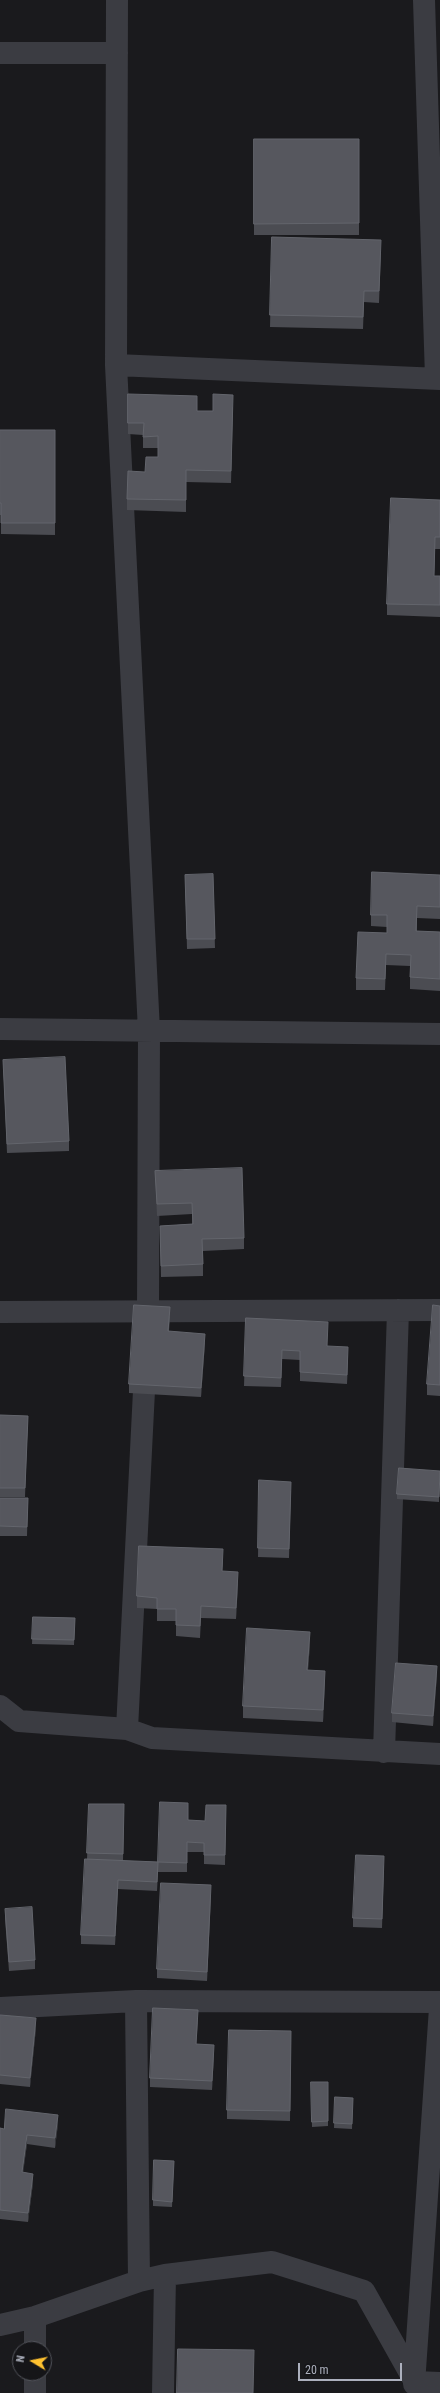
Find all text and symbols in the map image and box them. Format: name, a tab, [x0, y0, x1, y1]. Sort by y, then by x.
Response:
north arrow	[12, 2341, 52, 2381]
text: N	[14, 2355, 28, 2363]
scale bar	[300, 2355, 404, 2381]
text: 20 m	[305, 2363, 329, 2377]

